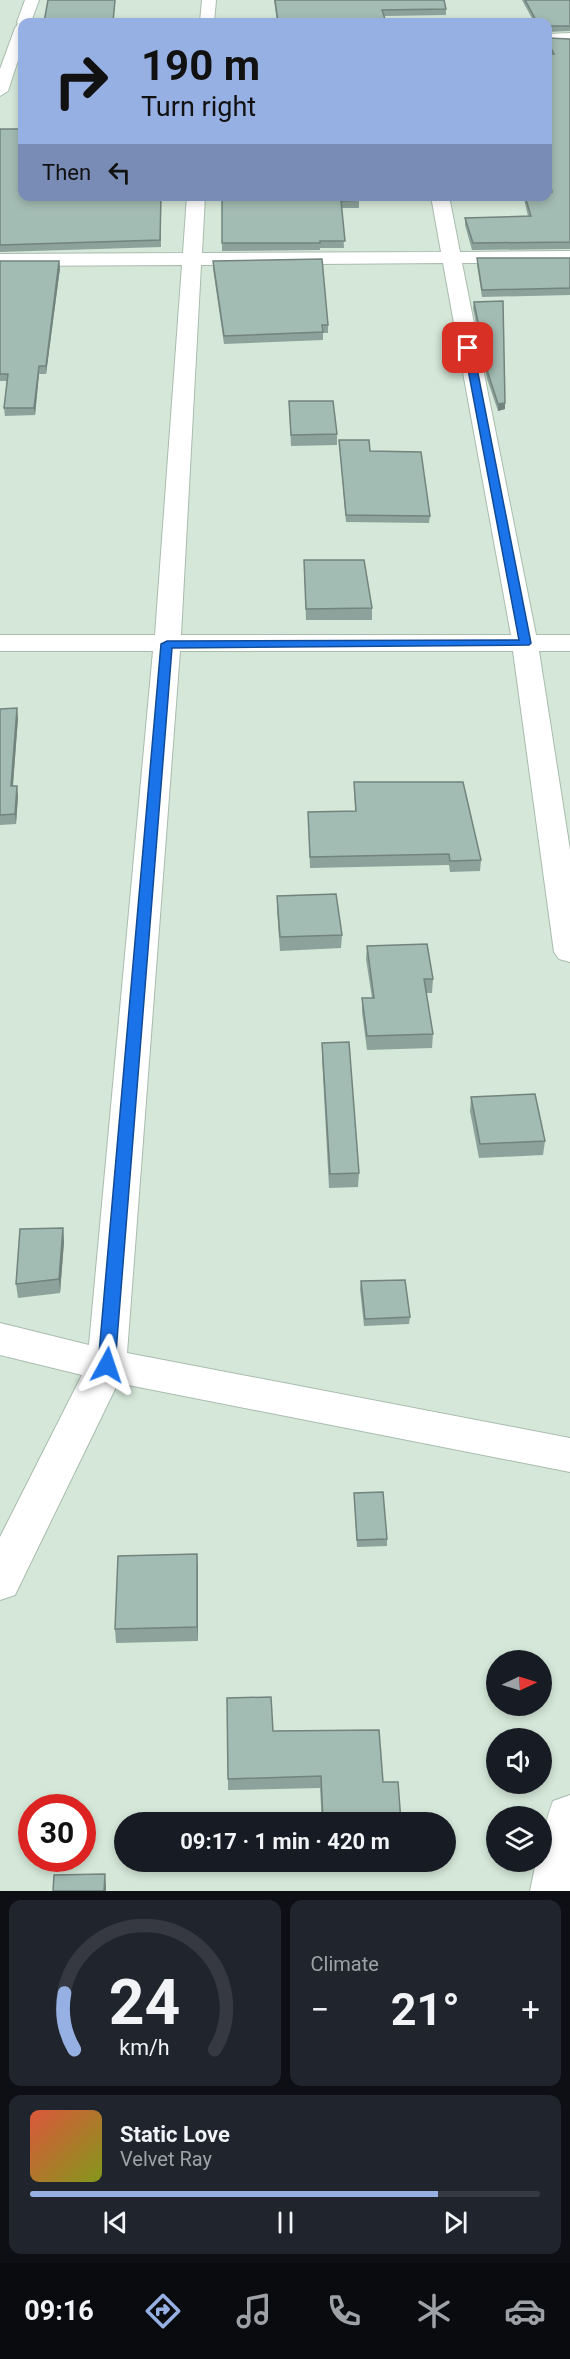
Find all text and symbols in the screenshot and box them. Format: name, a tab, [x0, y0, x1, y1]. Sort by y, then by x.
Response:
text: 190 m	[141, 41, 260, 90]
icon: right	[42, 42, 120, 120]
text: Turn right	[141, 91, 256, 123]
icon: left	[103, 156, 136, 189]
text: Then	[42, 160, 91, 185]
pin	[442, 322, 493, 373]
icon: arrive	[451, 331, 484, 364]
position arrow	[75, 1333, 139, 1397]
north arrow	[486, 1650, 552, 1716]
map controls	[486, 1650, 552, 1872]
button: sound	[486, 1728, 552, 1794]
speed limit sign: 30	[18, 1794, 96, 1872]
button: layers	[486, 1806, 552, 1872]
text: 09:17 · 1 min · 420 m	[180, 1829, 390, 1854]
text: Climate	[311, 1952, 379, 1976]
text: 24	[109, 1966, 181, 2039]
text: 21°	[391, 1983, 460, 2036]
text: −	[311, 1990, 329, 2029]
text: +	[521, 1990, 540, 2029]
text: km/h	[120, 2035, 170, 2060]
text: Static Love	[120, 2122, 230, 2147]
text: Velvet Ray	[120, 2147, 212, 2171]
icon: previous	[99, 2206, 132, 2239]
icon: pause	[269, 2206, 302, 2239]
icon: next	[439, 2206, 472, 2239]
icon: directions	[142, 2290, 184, 2332]
icon: music	[233, 2290, 275, 2332]
icon: phone	[323, 2290, 365, 2332]
icon: climate	[413, 2290, 455, 2332]
icon: car	[504, 2290, 546, 2332]
text: 09:16	[24, 2295, 94, 2327]

